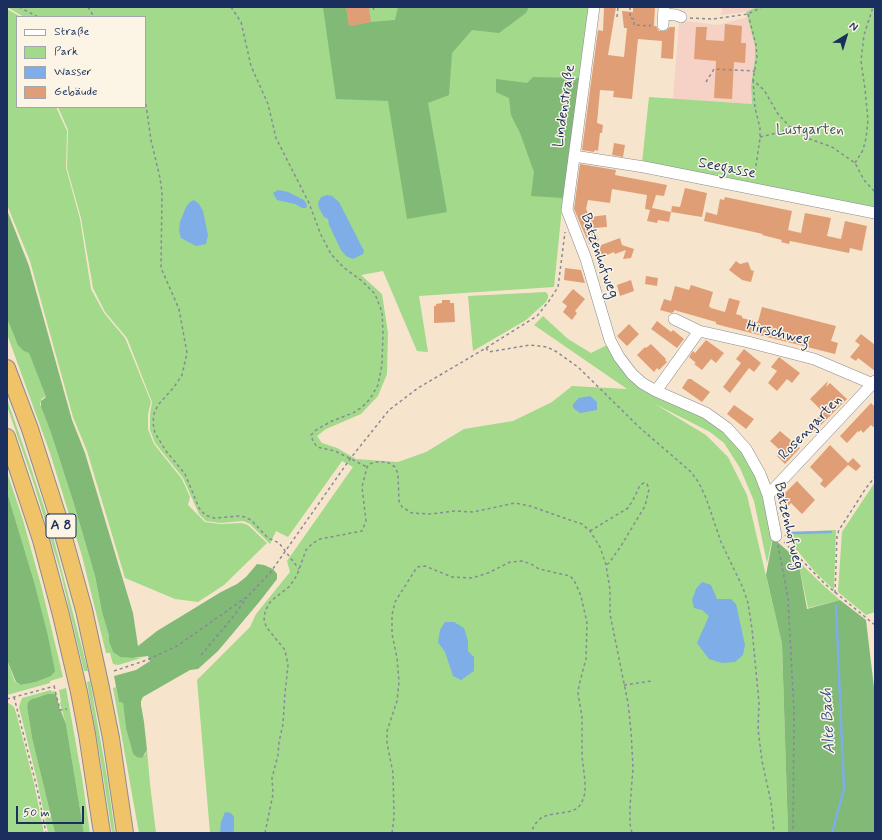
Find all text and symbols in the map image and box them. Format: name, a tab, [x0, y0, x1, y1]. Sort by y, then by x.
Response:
legend	[16, 16, 146, 108]
north arrow	[826, 16, 866, 56]
text: N	[846, 19, 861, 34]
text: Straße	[54, 24, 89, 40]
text: Park	[54, 44, 78, 60]
text: Wasser	[54, 64, 92, 80]
street label: Lindenstraße	[550, 64, 580, 148]
text: Gebäude	[54, 84, 97, 100]
park label: Lustgarten	[776, 122, 844, 140]
street label: Seegasse	[697, 155, 757, 183]
street label: Batzenhofweg	[576, 211, 622, 301]
street label: Hirschweg	[744, 317, 812, 351]
street label: Rosengarten	[775, 391, 847, 465]
street label: Batzenhofweg	[769, 481, 807, 571]
road number: A 8	[46, 514, 76, 538]
water label: Alte Bach	[818, 688, 840, 754]
scale bar	[18, 798, 86, 824]
text: 50 m	[23, 805, 50, 821]

